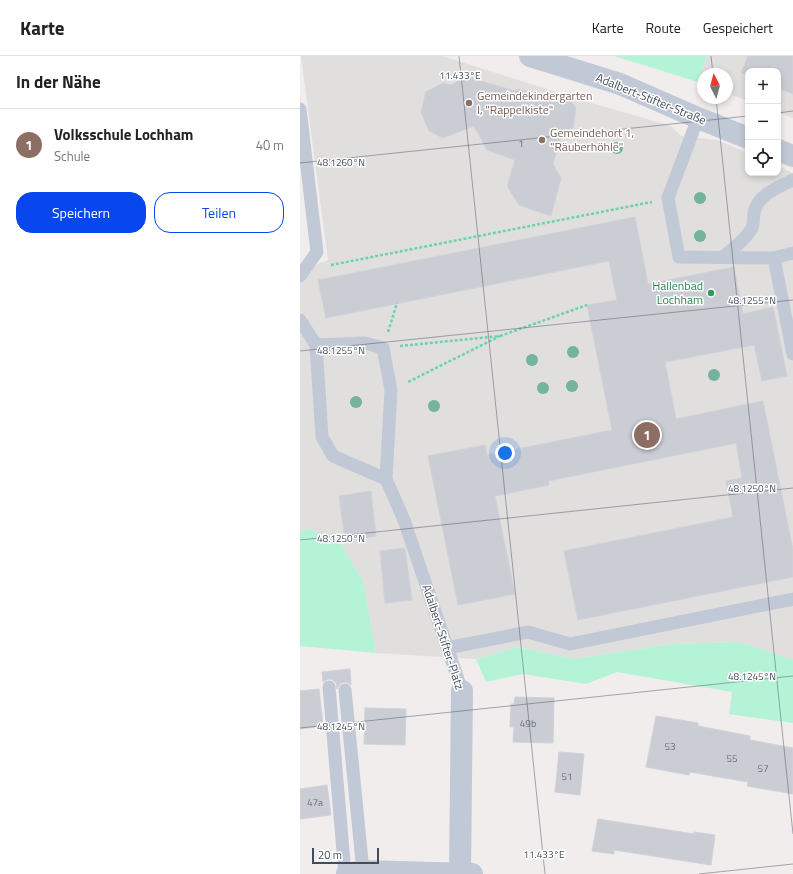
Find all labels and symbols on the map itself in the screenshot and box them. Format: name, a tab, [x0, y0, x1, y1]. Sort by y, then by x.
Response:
text: 11.433°E	[439, 68, 481, 83]
street label: Adalbert-Stifter-Straße	[593, 68, 709, 129]
north arrow	[697, 68, 733, 104]
place label: Gemeindekindergarten I, "Rappelkiste"	[477, 86, 592, 119]
marker: Gemeindekindergarten I, "Rappelkiste"	[464, 98, 474, 108]
place label: Gemeindehort 1, "Räuberhöhle"	[550, 123, 634, 156]
marker: Gemeindehort 1, "Räuberhöhle"	[537, 135, 547, 145]
house number: 1	[518, 136, 524, 151]
text: 48.1260°N	[317, 155, 365, 170]
place label: Hallenbad Lochham	[652, 276, 703, 309]
marker: Hallenbad Lochham	[706, 288, 716, 298]
text: 48.1255°N	[728, 293, 776, 308]
text: 48.1255°N	[317, 343, 365, 358]
pin: 1	[634, 420, 660, 450]
your location	[495, 443, 515, 463]
text: 48.1250°N	[728, 481, 776, 496]
text: 48.1250°N	[317, 531, 365, 546]
street label: Adalbert-Stifter-Platz	[418, 582, 469, 692]
text: 48.1245°N	[728, 669, 776, 684]
house number: 49b	[520, 716, 536, 731]
text: 48.1245°N	[317, 719, 365, 734]
house number: 53	[664, 739, 676, 754]
house number: 55	[726, 751, 738, 766]
house number: 57	[757, 761, 769, 776]
house number: 51	[561, 769, 573, 784]
house number: 47a	[307, 795, 323, 810]
scale bar	[312, 846, 379, 865]
text: 11.433°E	[523, 847, 565, 862]

